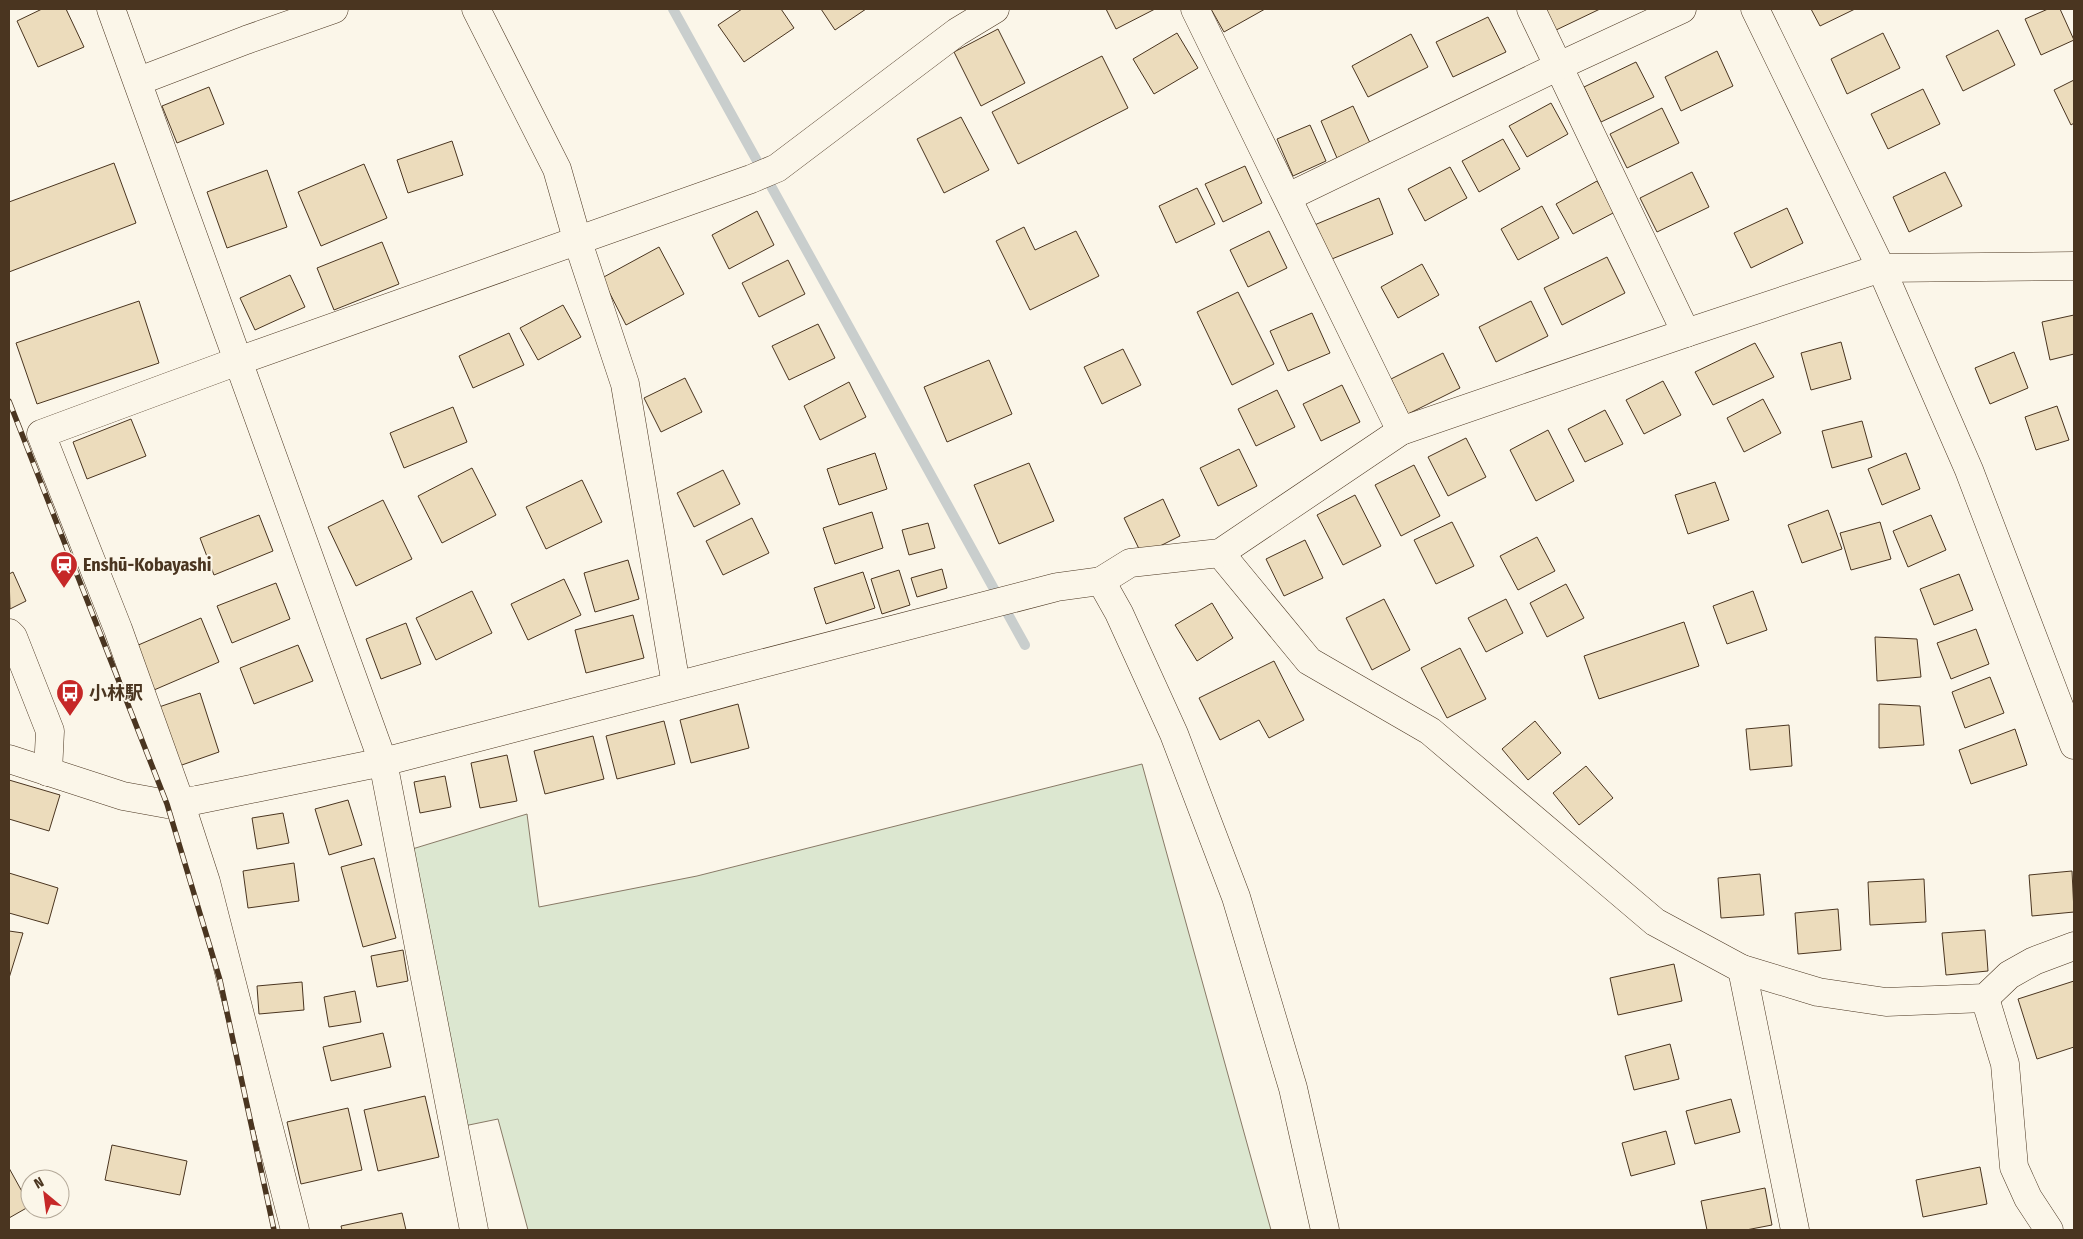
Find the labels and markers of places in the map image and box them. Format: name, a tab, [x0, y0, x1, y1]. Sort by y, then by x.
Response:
station icon: Enshū-Kobayashi	[49, 550, 79, 589]
place label: Enshū-Kobayashi	[83, 554, 211, 576]
bus stop icon: 小林駅	[55, 678, 85, 717]
place label: 小林駅	[89, 682, 143, 704]

